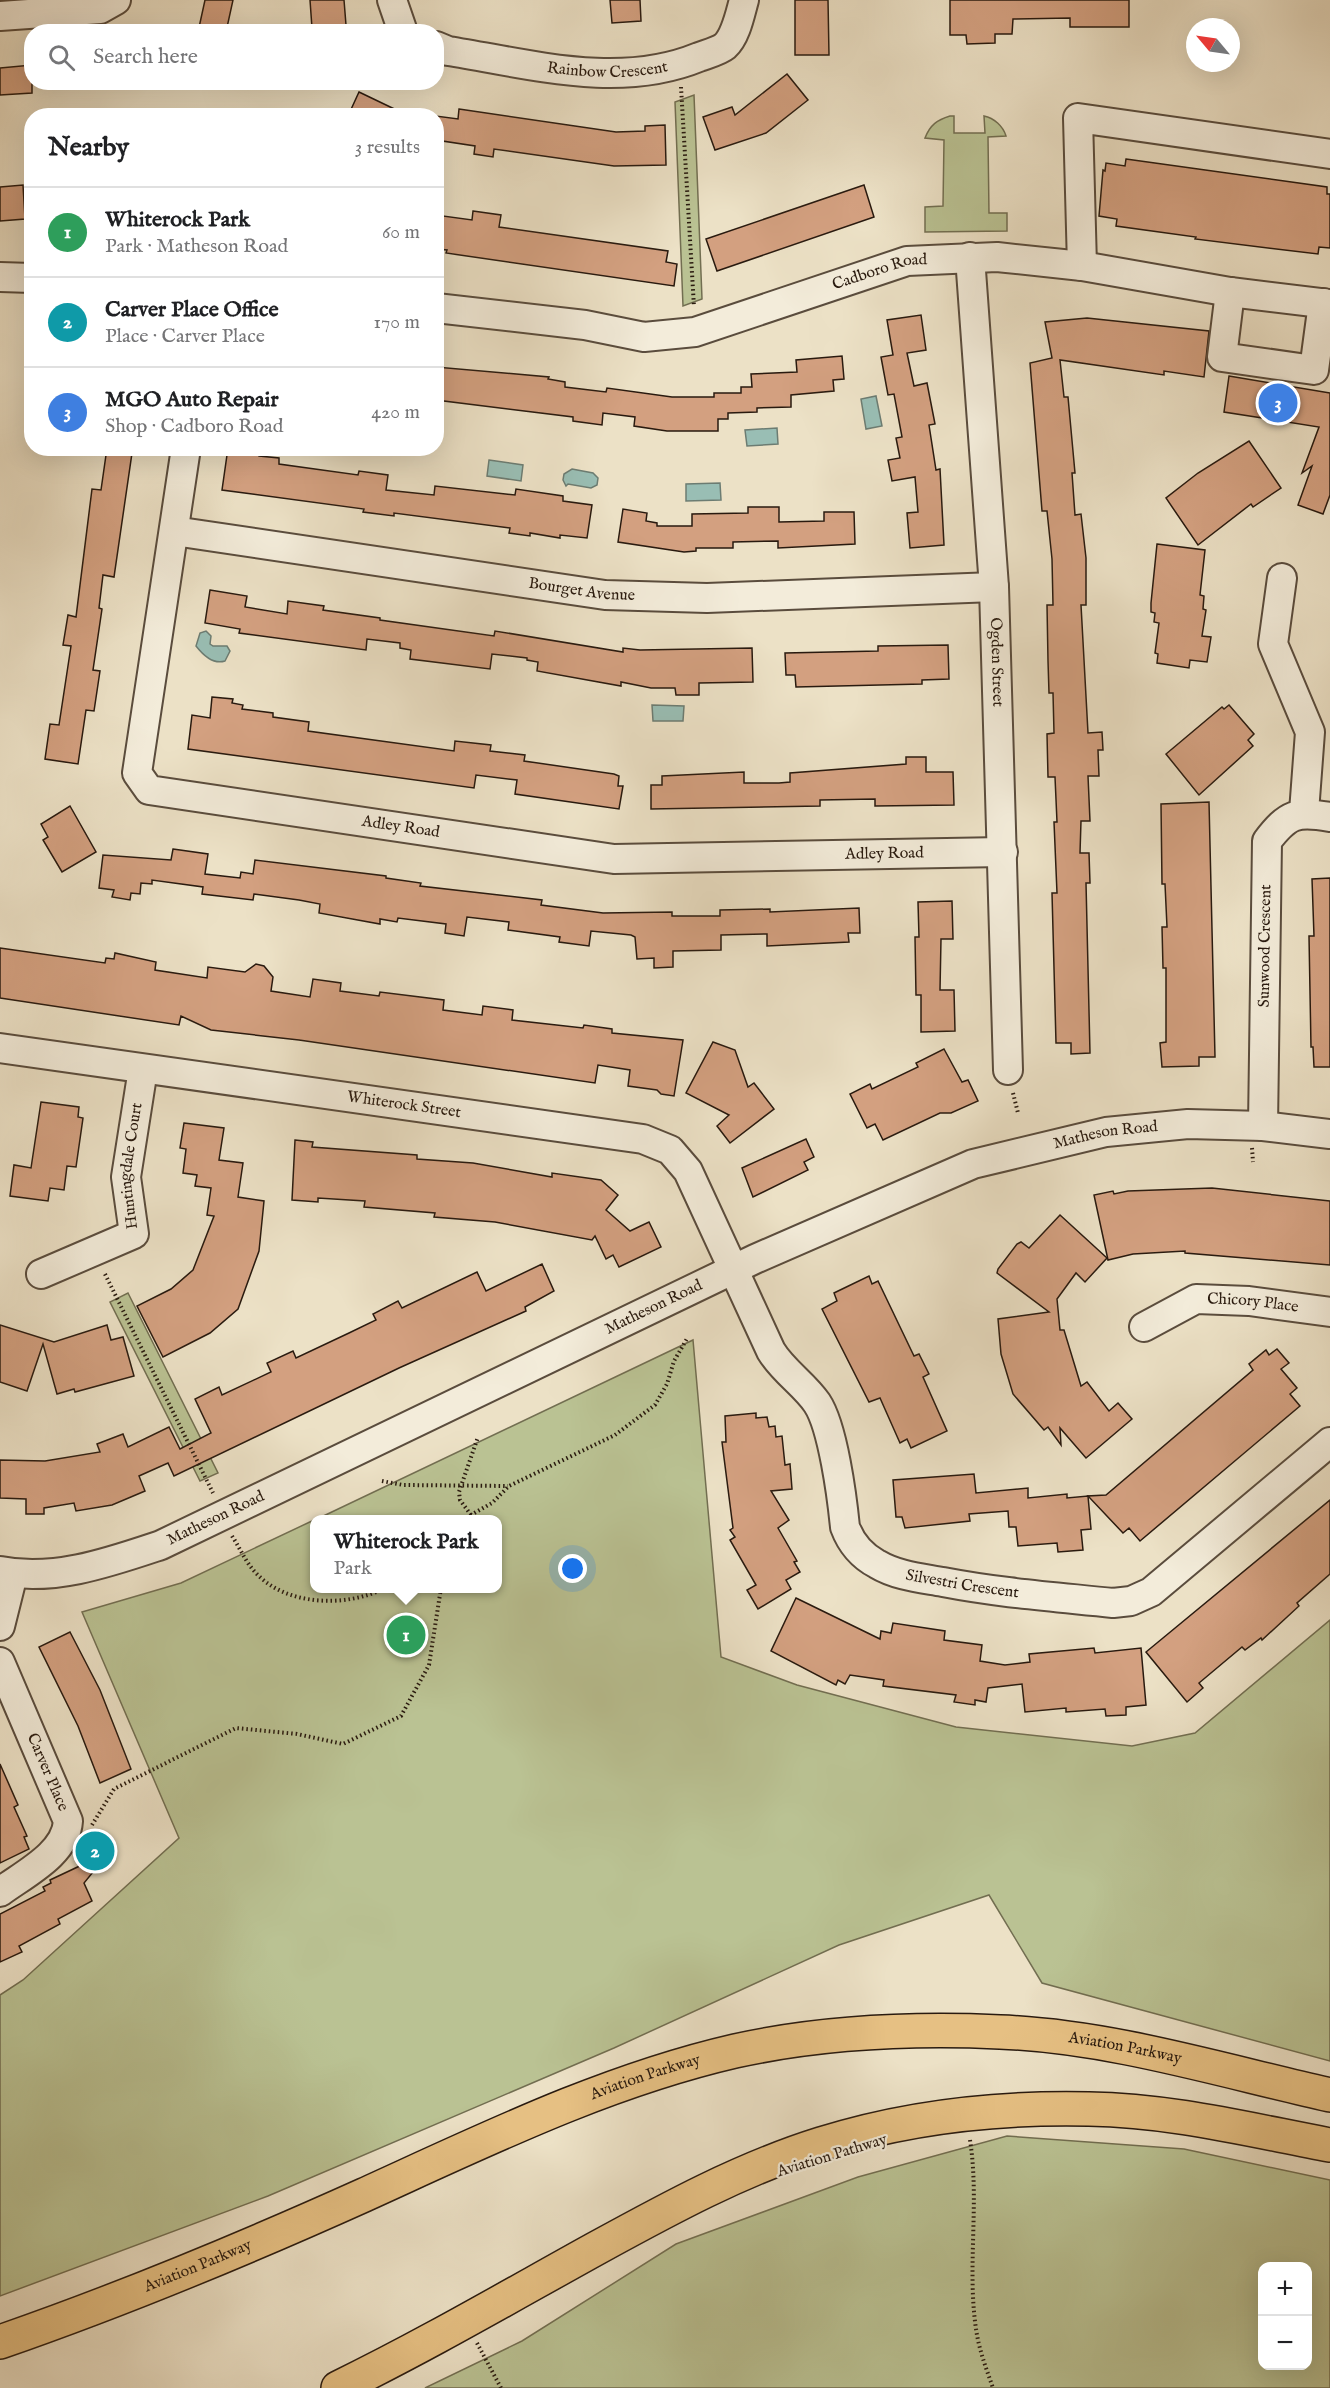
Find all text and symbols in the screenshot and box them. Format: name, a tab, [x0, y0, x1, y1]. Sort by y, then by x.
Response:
north arrow	[1186, 18, 1240, 72]
search box	[24, 24, 444, 90]
icon: search	[45, 41, 78, 74]
text: Search here	[93, 43, 198, 71]
street label: Rainbow Crescent	[546, 57, 670, 83]
text: Nearby	[48, 131, 129, 164]
text: 3 results	[355, 135, 420, 160]
text: Whiterock Park	[105, 206, 250, 234]
text: 1	[64, 220, 71, 245]
text: 60 m	[382, 220, 420, 245]
text: Park · Matheson Road	[105, 234, 288, 259]
street label: Cadboro Road	[830, 250, 928, 295]
text: Carver Place Office	[105, 296, 279, 324]
text: 2	[63, 310, 72, 335]
text: 170 m	[374, 310, 420, 335]
text: Place · Carver Place	[105, 324, 265, 349]
pin: 3	[1258, 380, 1298, 426]
text: MGO Auto Repair	[105, 386, 279, 414]
text: 3	[64, 400, 71, 425]
text: 420 m	[371, 400, 420, 425]
text: Shop · Cadboro Road	[105, 414, 283, 439]
street label: Bourget Avenue	[527, 574, 635, 606]
street label: Ogden Street	[985, 617, 1007, 708]
street label: Adley Road	[359, 812, 442, 843]
street label: Adley Road	[844, 843, 924, 865]
street label: Sunwood Crescent	[1255, 884, 1276, 1008]
street label: Whiterock Street	[346, 1087, 463, 1123]
street label: Huntingdale Court	[116, 1101, 148, 1230]
street label: Matheson Road	[1051, 1117, 1159, 1154]
street label: Matheson Road	[602, 1276, 706, 1340]
street label: Chicory Place	[1207, 1289, 1300, 1318]
street label: Matheson Road	[164, 1486, 268, 1550]
popup	[310, 1515, 502, 1593]
text: Whiterock Park	[334, 1528, 478, 1556]
your location	[558, 1554, 587, 1583]
text: Park	[334, 1556, 372, 1581]
street label: Silvestri Crescent	[904, 1565, 1020, 1603]
pin: 1	[386, 1612, 426, 1658]
street label: Carver Place	[22, 1730, 73, 1814]
pin: 2	[76, 1828, 115, 1874]
street label: Aviation Parkway	[1066, 2028, 1184, 2069]
street label: Aviation Parkway	[587, 2050, 703, 2105]
street label: Aviation Pathway	[774, 2130, 890, 2183]
street label: Aviation Parkway	[140, 2235, 255, 2298]
map controls	[1258, 2262, 1312, 2370]
button: +	[1258, 2262, 1312, 2316]
button: −	[1258, 2316, 1312, 2370]

